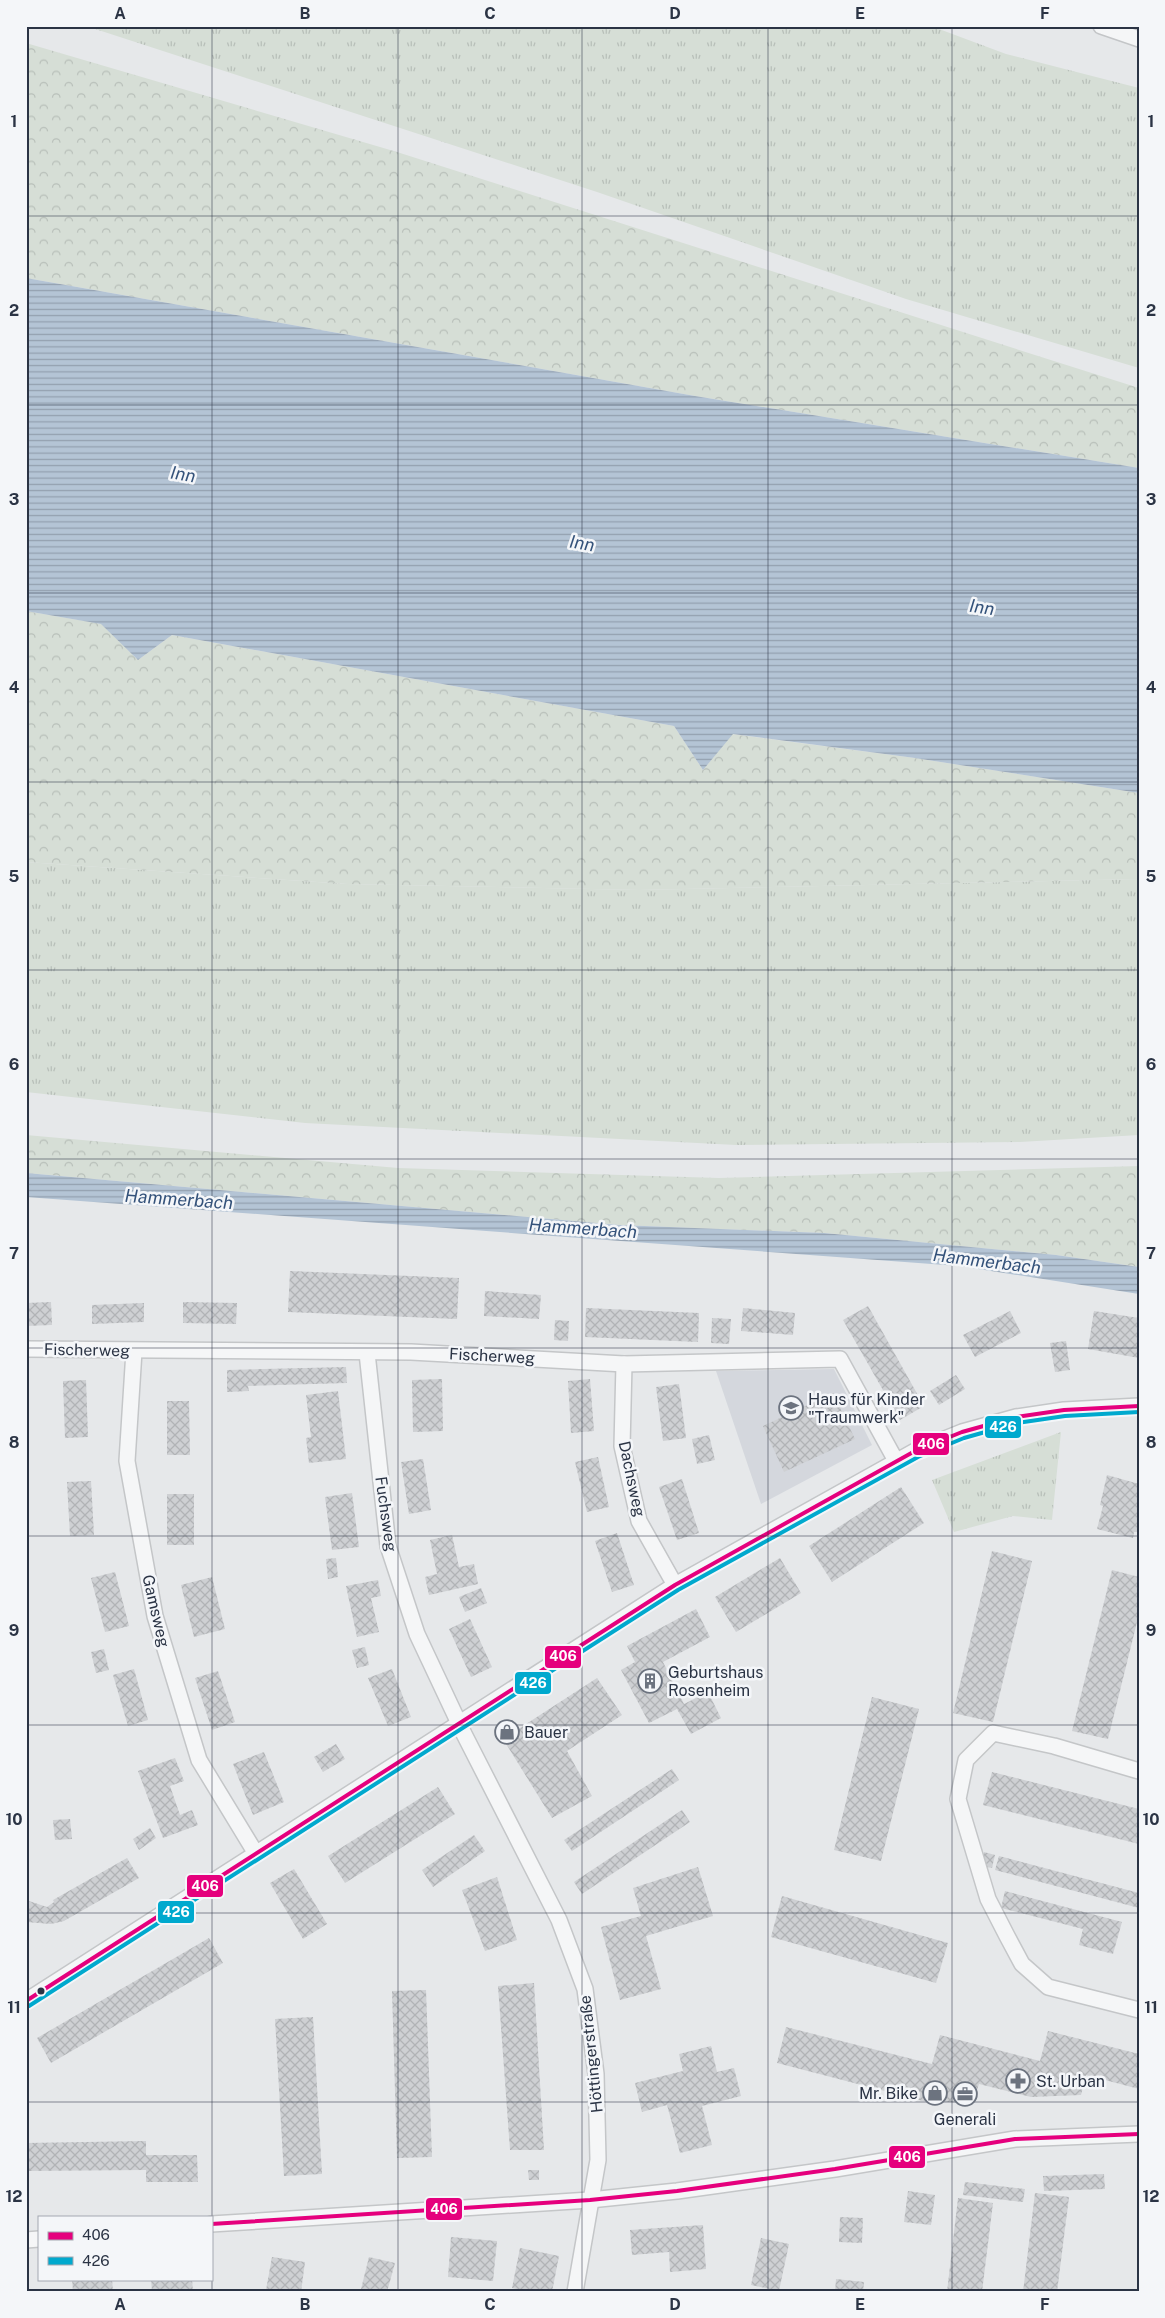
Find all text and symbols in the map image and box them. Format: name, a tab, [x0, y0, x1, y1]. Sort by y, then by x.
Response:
text: A	[114, 4, 126, 23]
text: B	[300, 4, 311, 23]
text: C	[484, 4, 496, 23]
text: D	[669, 4, 681, 23]
text: E	[855, 4, 865, 23]
text: F	[1040, 4, 1050, 23]
text: 1	[11, 112, 17, 131]
text: 1	[1148, 112, 1154, 131]
text: 2	[9, 301, 19, 320]
text: 2	[1146, 301, 1156, 320]
water label: Inn	[169, 461, 197, 487]
text: 3	[9, 490, 19, 509]
text: 3	[1146, 490, 1156, 509]
water label: Inn	[568, 530, 596, 556]
water label: Inn	[968, 595, 996, 619]
text: 4	[9, 678, 20, 697]
text: 4	[1146, 678, 1157, 697]
text: 5	[9, 867, 20, 886]
text: 5	[1146, 867, 1157, 886]
text: 6	[9, 1055, 19, 1074]
text: 6	[1146, 1055, 1156, 1074]
water label: Hammerbach	[124, 1185, 234, 1213]
water label: Hammerbach	[528, 1214, 638, 1242]
text: 7	[9, 1244, 19, 1263]
water label: Hammerbach	[932, 1244, 1042, 1278]
text: 7	[1146, 1244, 1156, 1263]
street label: Fischerweg	[44, 1340, 130, 1360]
street label: Fischerweg	[448, 1344, 536, 1368]
place label: Haus für Kinder "Traumwerk"	[808, 1390, 925, 1427]
school or university icon: Haus für Kinder "Traumwerk"	[778, 1395, 804, 1421]
line badge: 426	[984, 1415, 1022, 1439]
text: 426	[989, 1419, 1017, 1435]
line badge: 406	[912, 1432, 950, 1456]
text: 8	[9, 1433, 20, 1452]
text: 8	[1146, 1433, 1157, 1452]
text: 406	[917, 1436, 945, 1452]
street label: Dachsweg	[615, 1439, 649, 1519]
street label: Fuchsweg	[371, 1475, 401, 1553]
street label: Gamsweg	[138, 1573, 174, 1649]
text: 9	[9, 1621, 19, 1640]
text: 9	[1146, 1621, 1156, 1640]
line badge: 406	[544, 1645, 582, 1669]
text: 406	[549, 1648, 577, 1664]
place label: Geburtshaus Rosenheim	[668, 1663, 763, 1700]
building icon: Geburtshaus Rosenheim	[637, 1668, 663, 1694]
line badge: 426	[514, 1671, 552, 1695]
text: 426	[519, 1675, 547, 1691]
shop icon: Bauer	[494, 1719, 520, 1745]
place label: Bauer	[524, 1723, 568, 1742]
text: 10	[5, 1810, 23, 1829]
text: 10	[1142, 1810, 1160, 1829]
line badge: 406	[186, 1874, 224, 1898]
text: 406	[191, 1878, 219, 1894]
line badge: 426	[157, 1900, 195, 1924]
text: 426	[162, 1904, 190, 1920]
unlabelled marker	[36, 1986, 46, 1996]
street label: Höttingerstraße	[575, 1994, 607, 2114]
text: 11	[7, 1998, 21, 2017]
text: 11	[1144, 1998, 1158, 2017]
pharmacy icon: St. Urban	[1005, 2068, 1031, 2094]
place label: St. Urban	[1036, 2072, 1105, 2091]
shop icon: Mr. Bike	[922, 2080, 948, 2106]
office icon: Generali	[952, 2081, 978, 2107]
place label: Mr. Bike	[859, 2084, 918, 2103]
place label: Generali	[934, 2110, 996, 2129]
line badge: 406	[888, 2145, 926, 2169]
text: 406	[893, 2149, 921, 2165]
text: 12	[5, 2187, 23, 2206]
text: 12	[1142, 2187, 1160, 2206]
line badge: 406	[425, 2197, 463, 2221]
text: 406	[430, 2201, 458, 2217]
legend	[38, 2216, 212, 2280]
text: 406	[82, 2226, 110, 2243]
text: 426	[82, 2252, 110, 2269]
text: A	[114, 2295, 126, 2314]
text: B	[300, 2295, 311, 2314]
text: C	[484, 2295, 496, 2314]
text: D	[669, 2295, 681, 2314]
text: E	[855, 2295, 865, 2314]
text: F	[1040, 2295, 1050, 2314]

